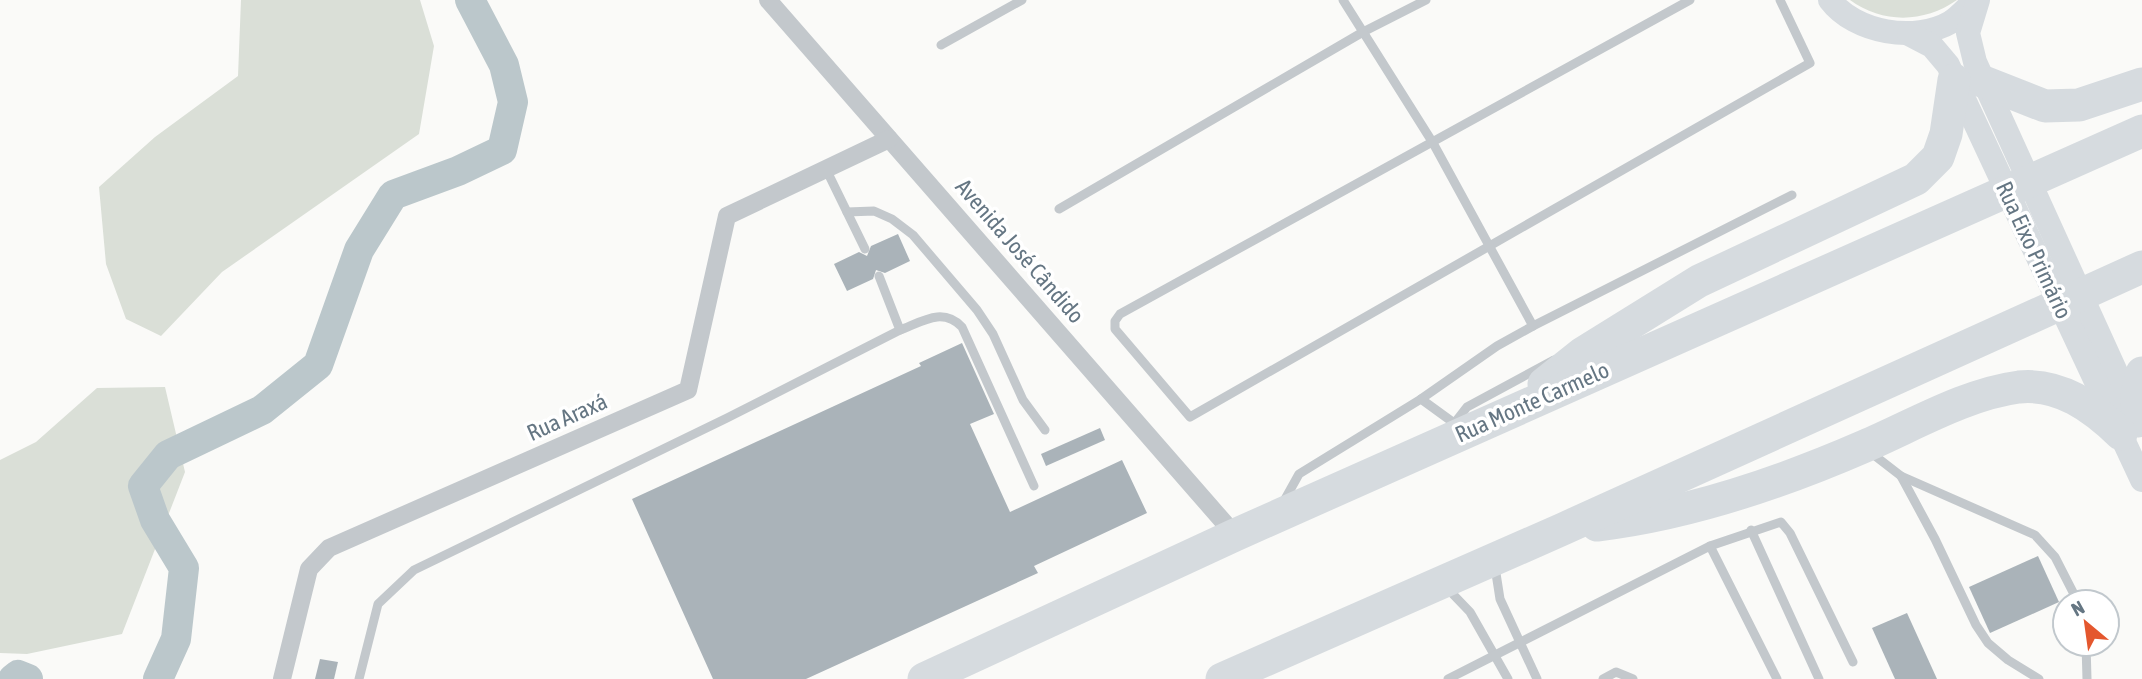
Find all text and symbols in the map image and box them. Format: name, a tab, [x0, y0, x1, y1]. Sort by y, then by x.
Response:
street label: Avenida José Cândido	[950, 174, 1090, 328]
street label: Rua Eixo Primário	[1991, 177, 2077, 323]
street label: Rua Monte Carmelo	[1451, 357, 1613, 447]
street label: Rua Araxá	[523, 388, 611, 446]
north arrow	[2051, 588, 2121, 658]
text: N	[2068, 596, 2088, 620]

